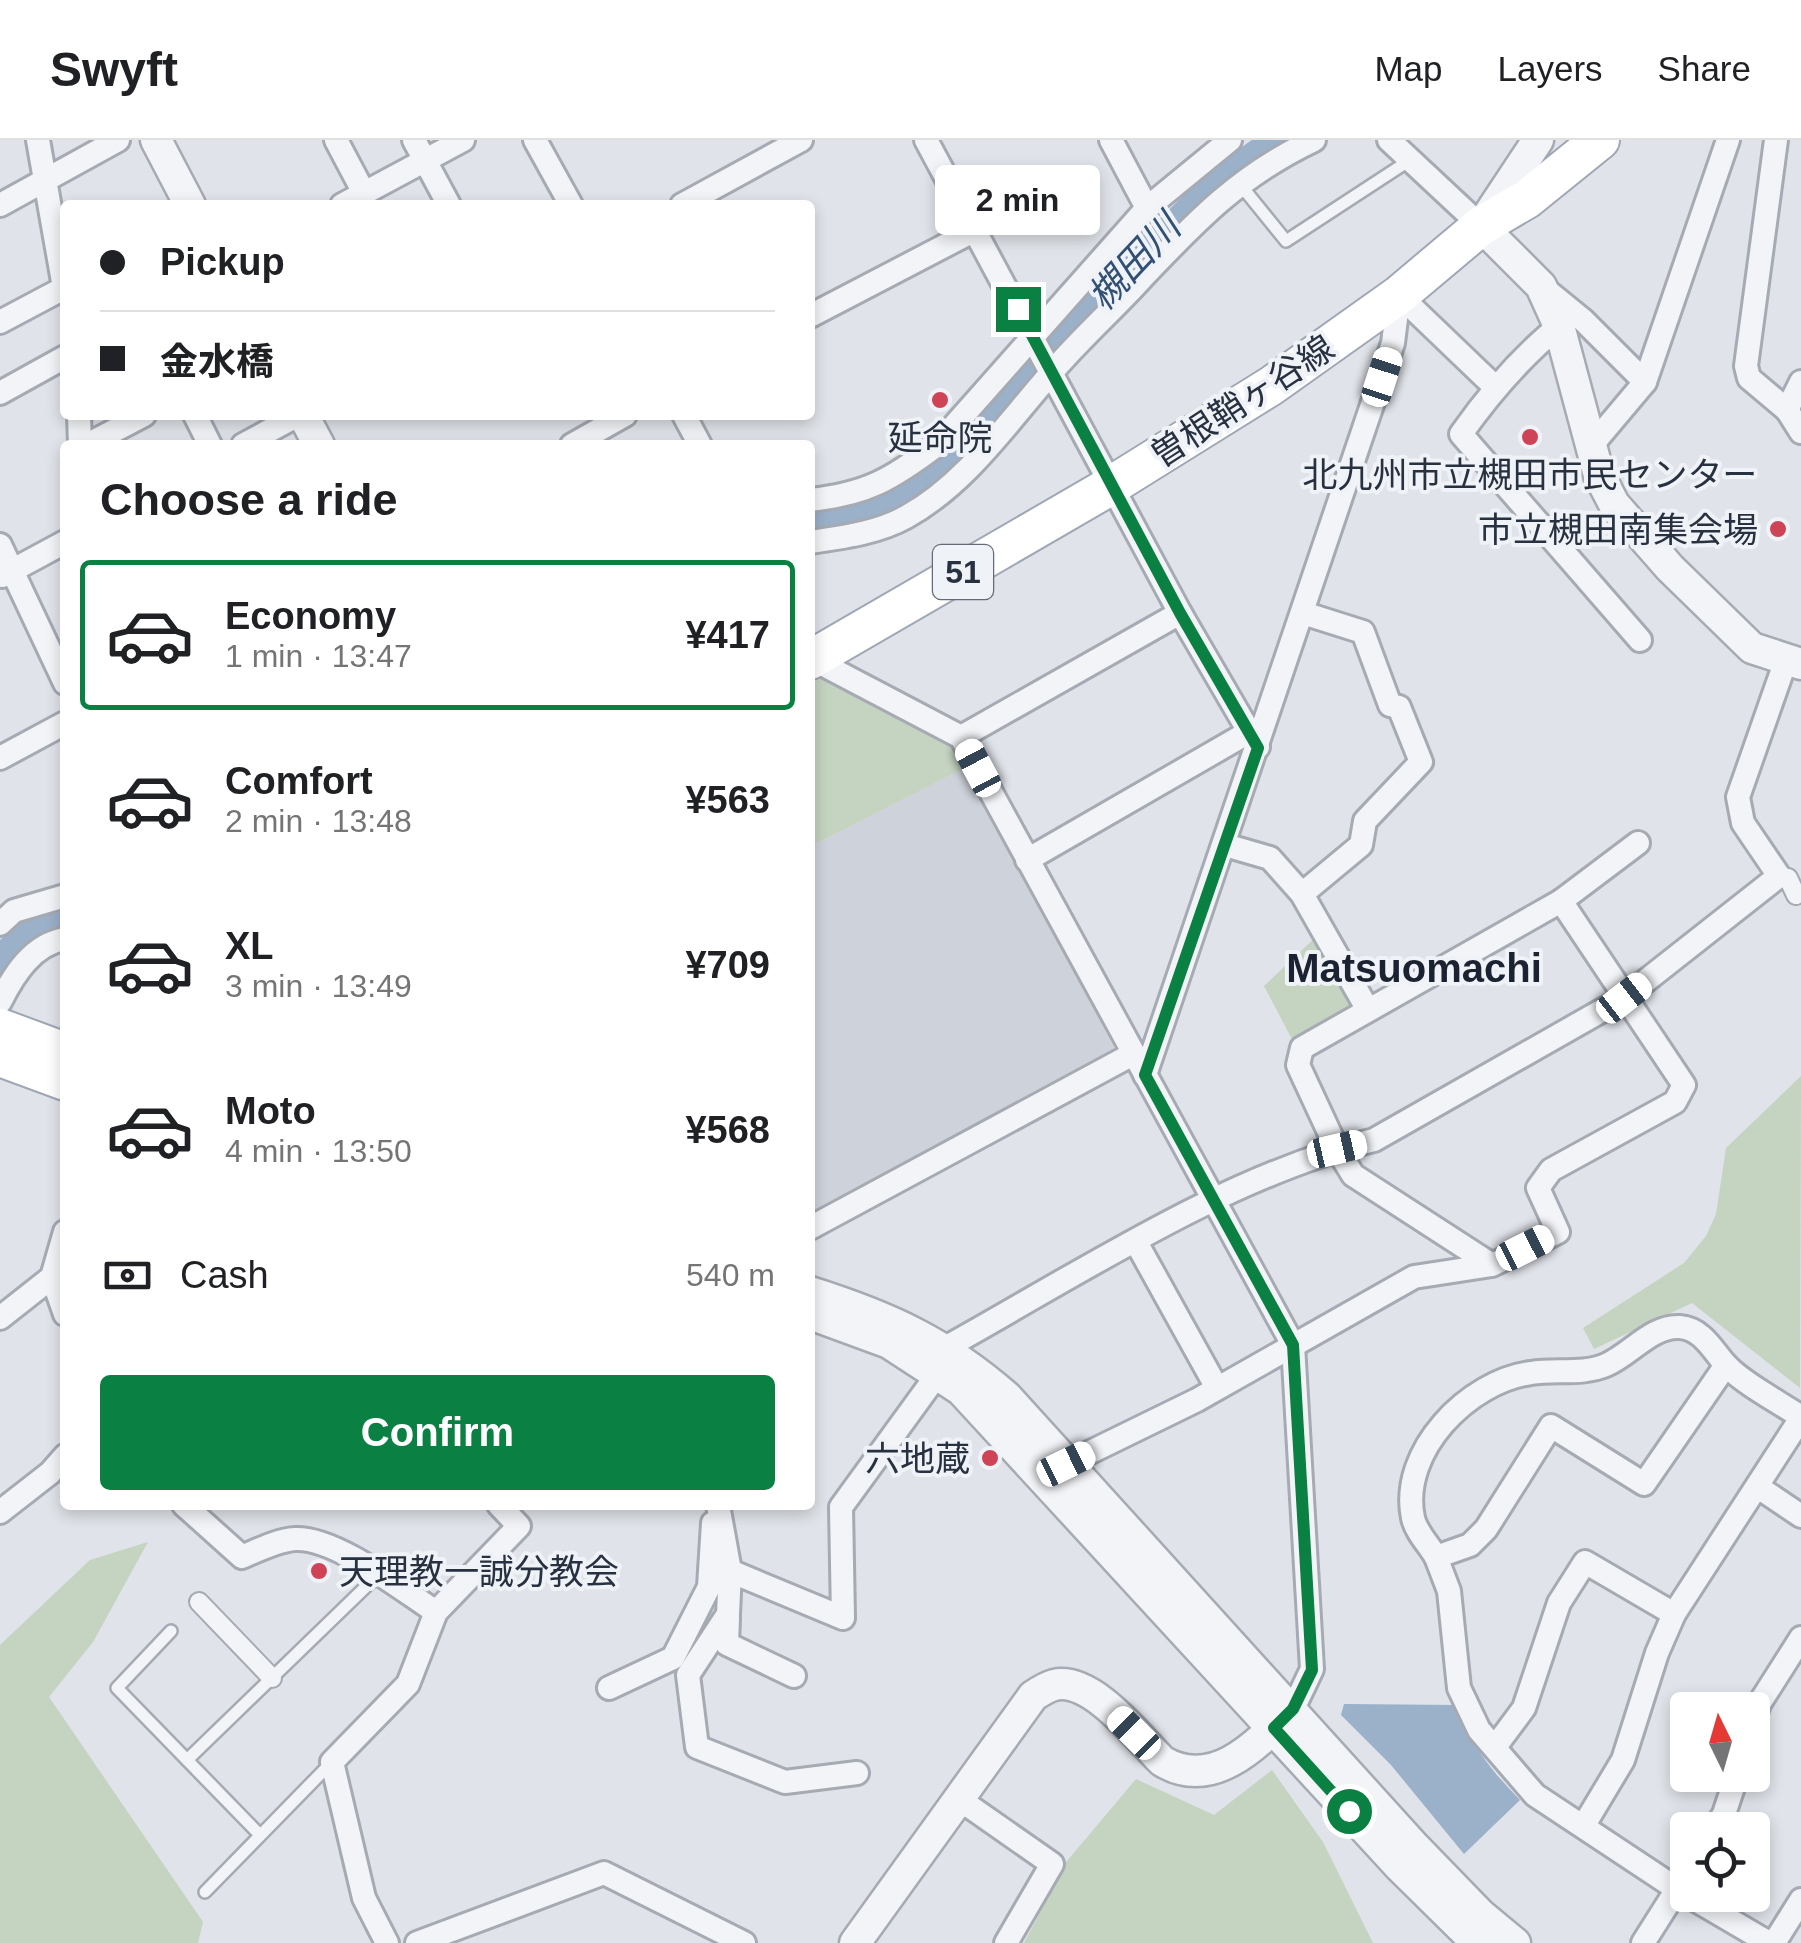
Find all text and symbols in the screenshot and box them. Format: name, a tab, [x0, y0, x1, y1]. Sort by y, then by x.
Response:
text: Swyft	[50, 43, 178, 96]
text: Map	[1374, 49, 1443, 88]
text: Layers	[1498, 49, 1603, 88]
text: Share	[1658, 49, 1751, 88]
callout: 2 min	[936, 164, 1100, 234]
text: 2 min	[976, 182, 1059, 218]
water label: 槻田川	[1080, 203, 1191, 318]
text: Pickup	[160, 241, 285, 283]
route end	[996, 287, 1041, 332]
street label: 曽根鞘ヶ谷線	[1143, 327, 1341, 475]
text: 金水橋	[160, 341, 274, 383]
car	[1358, 344, 1406, 410]
marker: 延命院	[929, 389, 951, 411]
place label: 延命院	[887, 418, 993, 457]
marker: 北九州市立槻田市民センター	[1519, 426, 1541, 448]
place label: 北九州市立槻田市民センター	[1302, 455, 1758, 494]
text: Choose a ride	[100, 474, 398, 525]
place label: 市立槻田南集会場	[1478, 510, 1758, 549]
marker: 市立槻田南集会場	[1767, 518, 1789, 540]
road number: 51	[933, 545, 993, 599]
icon: car	[105, 590, 195, 680]
text: Economy	[225, 595, 396, 637]
text: ¥417	[685, 614, 770, 656]
text: 1 min · 13:47	[225, 638, 412, 674]
car	[951, 734, 1005, 802]
icon: car	[105, 755, 195, 845]
text: Comfort	[225, 760, 373, 802]
text: ¥563	[685, 779, 770, 821]
text: 2 min · 13:48	[225, 803, 412, 839]
icon: car	[105, 920, 195, 1010]
text: XL	[225, 925, 274, 967]
text: ¥709	[685, 944, 770, 986]
district label: Matsuomachi	[1286, 946, 1542, 990]
text: 3 min · 13:49	[225, 968, 412, 1004]
car	[1591, 968, 1657, 1028]
icon: car	[105, 1085, 195, 1175]
text: Moto	[225, 1090, 316, 1132]
text: ¥568	[685, 1109, 770, 1151]
car	[1304, 1128, 1370, 1170]
text: 4 min · 13:50	[225, 1133, 412, 1169]
car	[1491, 1221, 1559, 1275]
icon: cash	[100, 1248, 155, 1303]
text: Cash	[180, 1254, 269, 1296]
text: 540 m	[686, 1257, 775, 1293]
button: Confirm	[100, 1375, 775, 1490]
car	[1032, 1437, 1100, 1491]
place label: 六地蔵	[865, 1439, 970, 1478]
marker: 六地蔵	[979, 1447, 1001, 1469]
place label: 天理教一誠分教会	[339, 1552, 619, 1591]
marker: 天理教一誠分教会	[308, 1560, 330, 1582]
north arrow	[1670, 1692, 1770, 1792]
map controls	[1670, 1692, 1770, 1912]
car	[1102, 1701, 1166, 1765]
route start	[1327, 1789, 1372, 1834]
button: locate	[1670, 1812, 1770, 1912]

